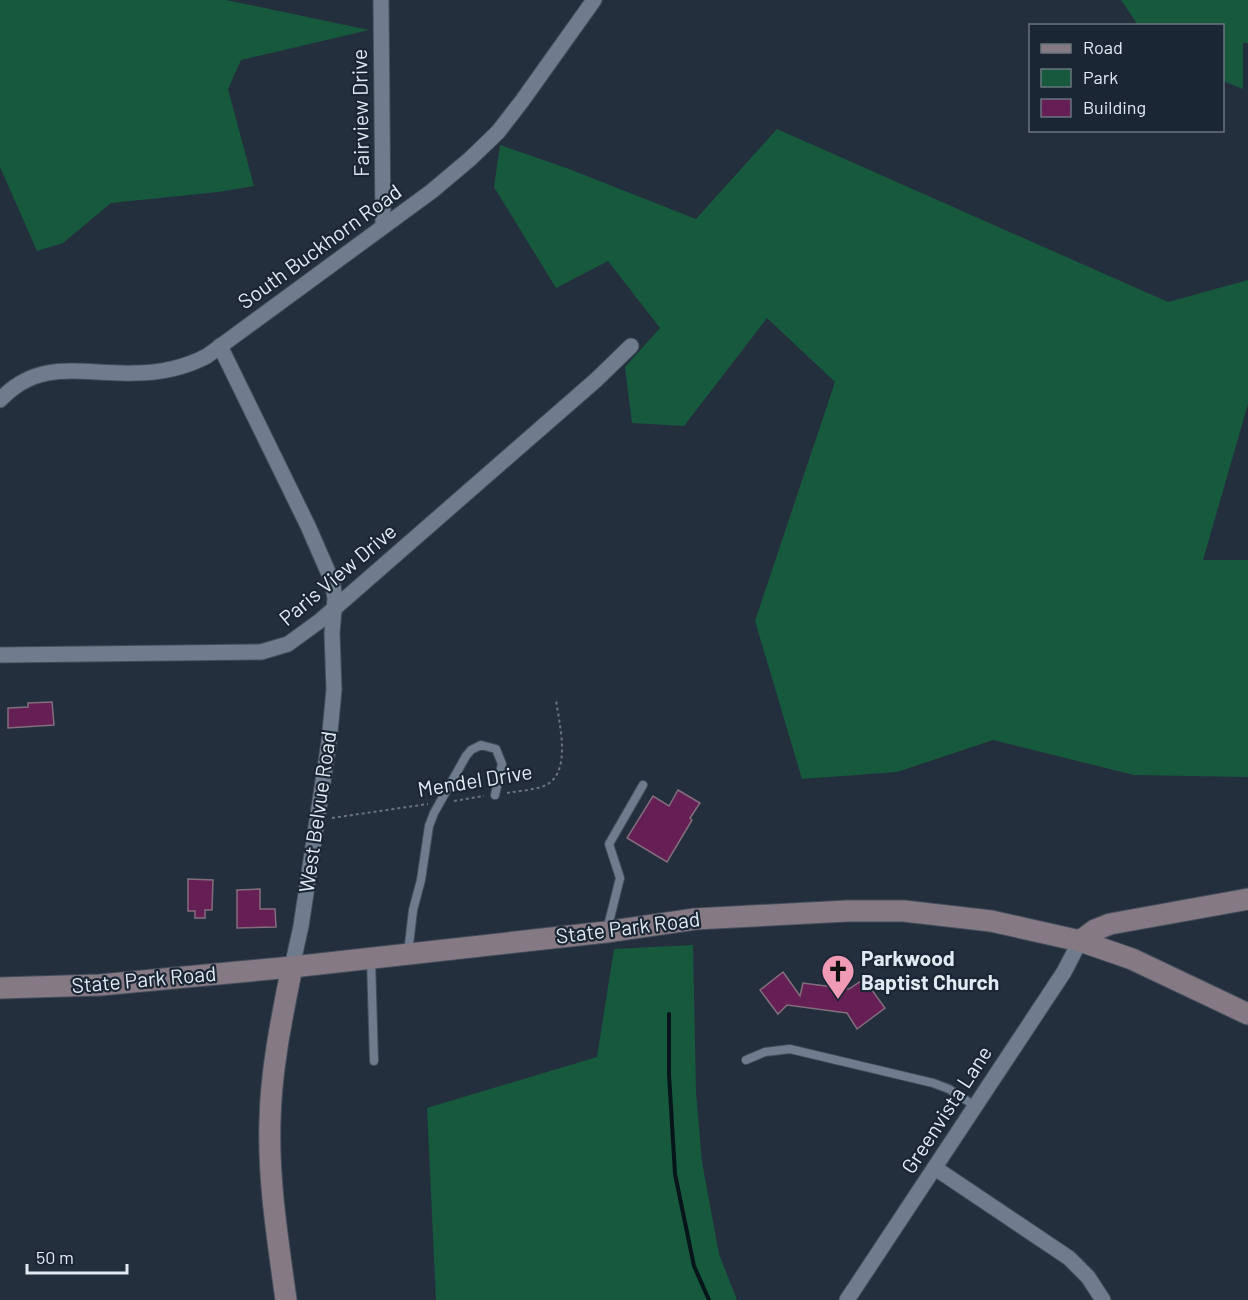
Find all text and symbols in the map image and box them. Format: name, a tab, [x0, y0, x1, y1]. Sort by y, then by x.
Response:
legend	[1029, 24, 1224, 132]
text: Road	[1083, 36, 1123, 58]
street label: Fairview Drive	[346, 49, 373, 177]
text: Park	[1083, 66, 1118, 88]
text: Building	[1083, 96, 1146, 118]
street label: South Buckhorn Road	[233, 178, 406, 313]
street label: Paris View Drive	[273, 518, 401, 630]
street label: West Belvue Road	[293, 730, 340, 894]
street label: Mendel Drive	[416, 758, 534, 801]
street label: State Park Road	[554, 905, 701, 948]
place label: Parkwood Baptist Church	[861, 945, 999, 994]
church icon: Parkwood Baptist Church	[820, 953, 856, 1000]
street label: State Park Road	[70, 960, 217, 997]
street label: Greenvista Lane	[895, 1041, 996, 1178]
scale bar	[27, 1237, 128, 1275]
text: 50 m	[36, 1246, 74, 1268]

